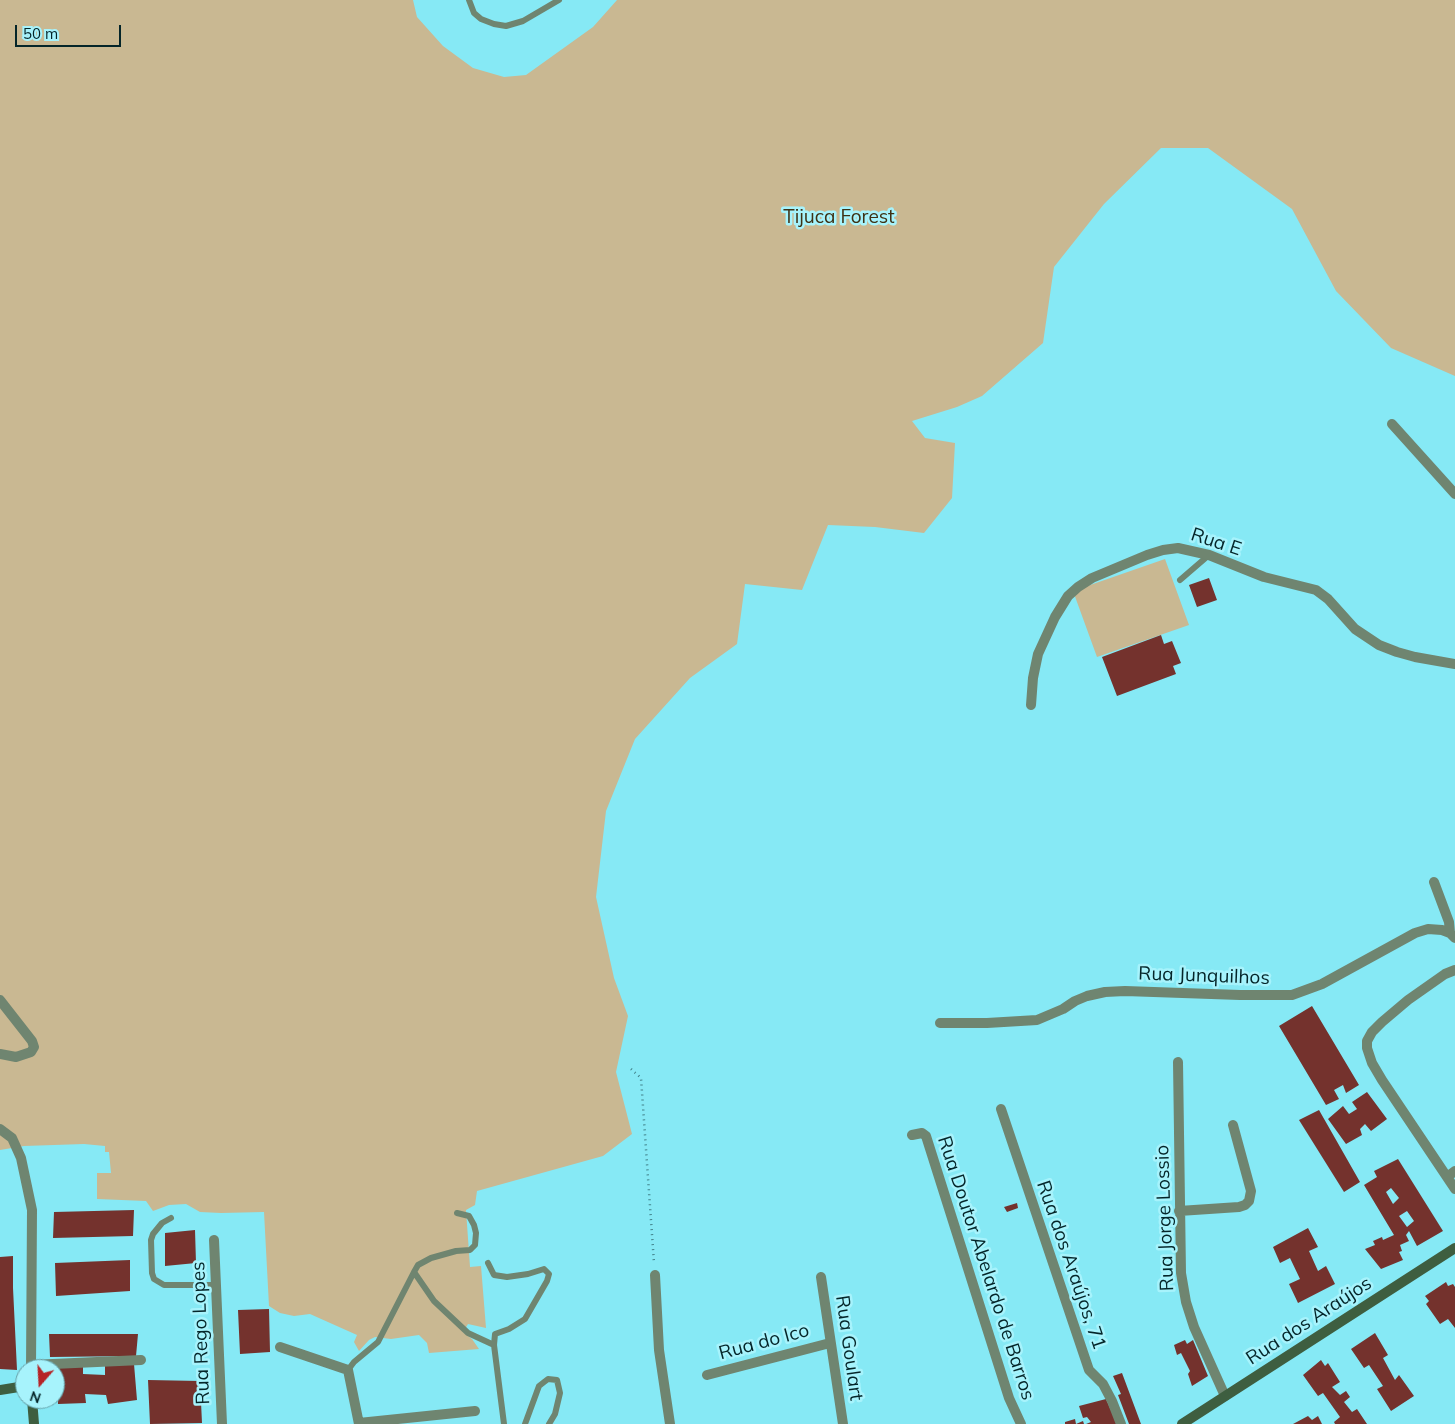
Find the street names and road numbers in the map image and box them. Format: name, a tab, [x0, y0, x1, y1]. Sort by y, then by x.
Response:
street label: Rua E	[1188, 523, 1244, 561]
street label: Rua Junquilhos	[1138, 962, 1270, 990]
street label: Rua Doutor Abelardo de Barros	[932, 1133, 1040, 1403]
street label: Rua Jorge Lossio	[1151, 1144, 1179, 1292]
street label: Rua dos Araújos, 71	[1031, 1178, 1111, 1352]
street label: Rua Rego Lopes	[187, 1261, 215, 1405]
street label: Rua dos Araújos	[1242, 1272, 1376, 1370]
street label: Rua Goulart	[830, 1294, 868, 1402]
street label: Rua do Ico	[716, 1319, 812, 1365]

